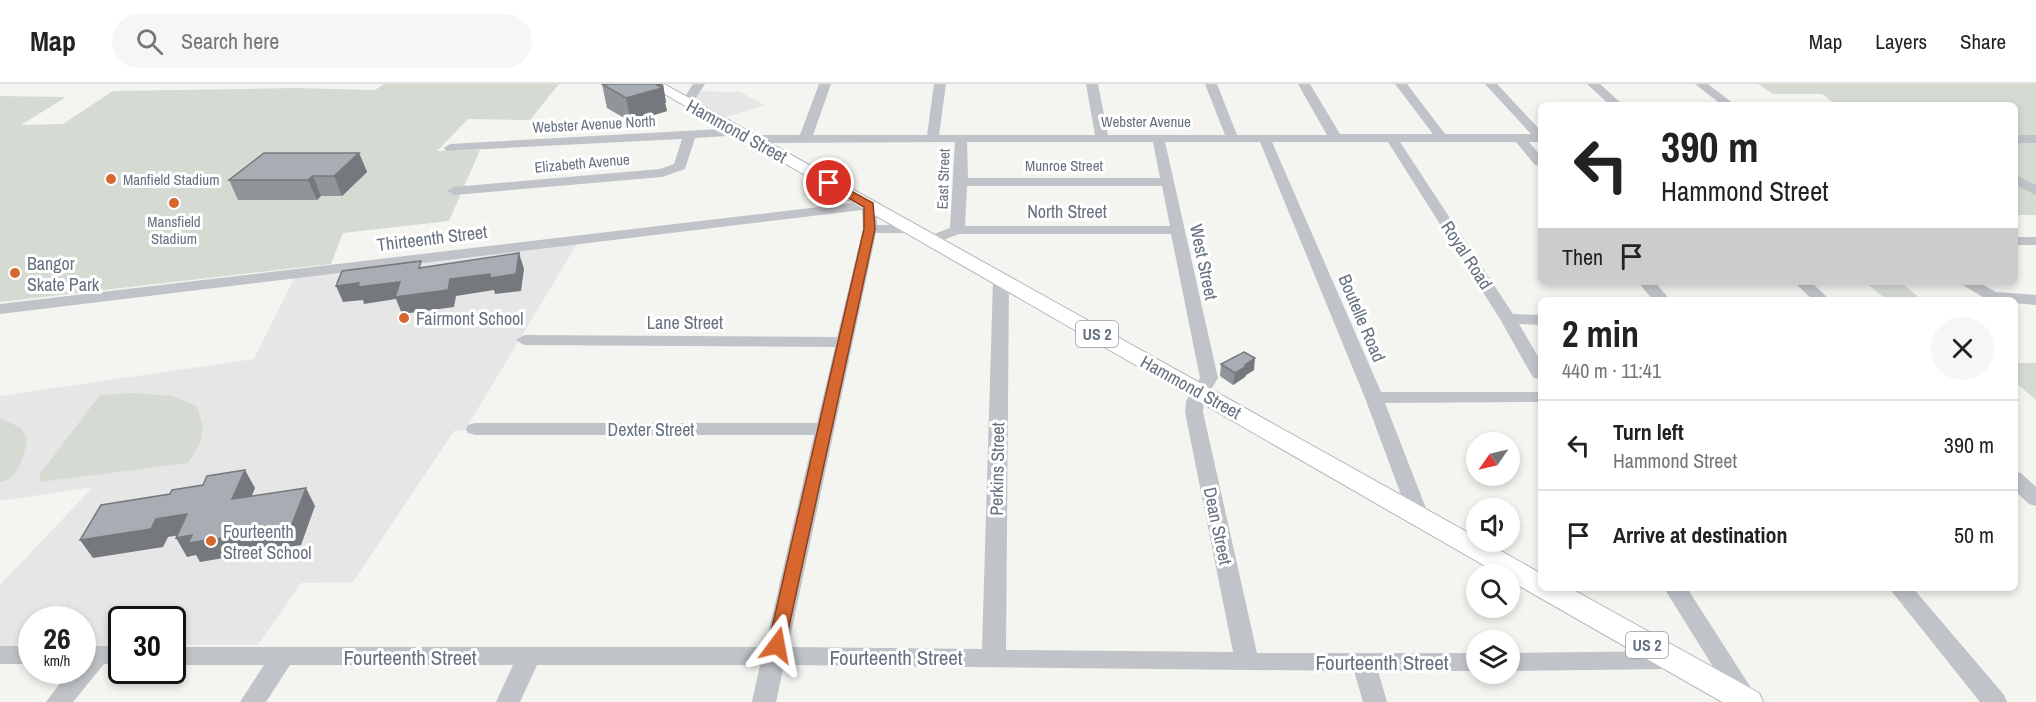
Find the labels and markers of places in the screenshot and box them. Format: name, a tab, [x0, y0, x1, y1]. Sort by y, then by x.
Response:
pin	[803, 157, 854, 208]
place label: Manfield Stadium	[123, 169, 219, 190]
marker: Manfield Stadium	[104, 172, 118, 186]
marker: Mansfield Stadium	[167, 196, 181, 210]
place label: Mansfield Stadium	[147, 211, 201, 249]
place label: Bangor Skate Park	[27, 251, 100, 297]
marker: Bangor Skate Park	[8, 266, 22, 280]
place label: Fairmont School	[416, 306, 524, 331]
marker: Fairmont School	[397, 311, 411, 325]
place label: Fourteenth Street School	[223, 519, 312, 565]
marker: Fourteenth Street School	[204, 534, 218, 548]

